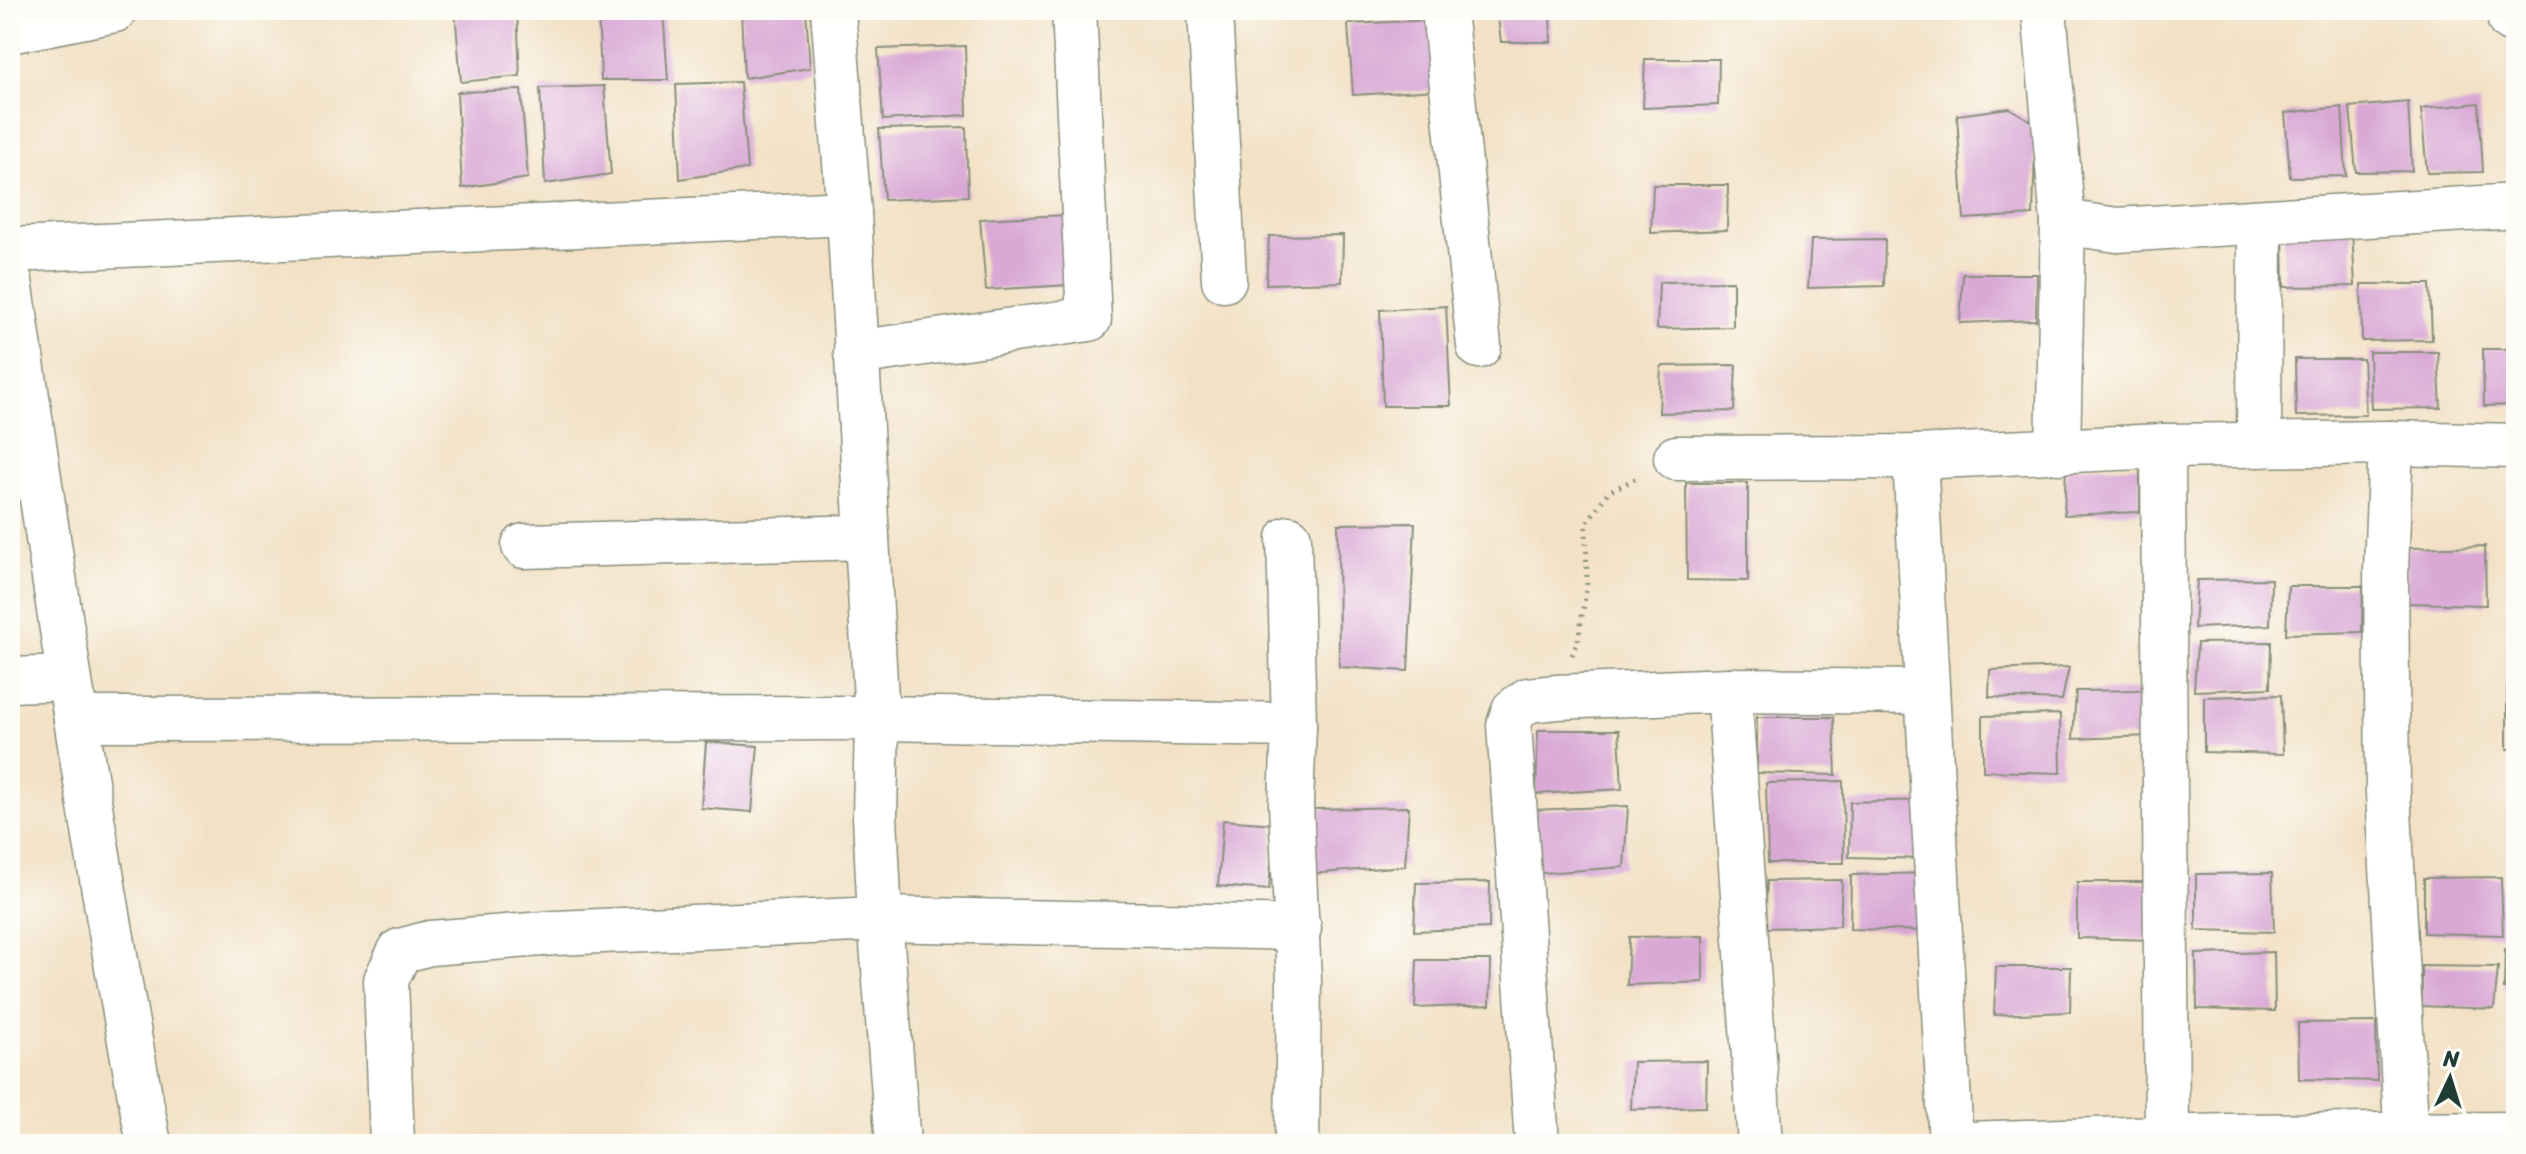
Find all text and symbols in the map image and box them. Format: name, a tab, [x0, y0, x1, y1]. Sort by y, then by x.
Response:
north arrow	[2410, 1038, 2490, 1118]
text: N	[2441, 1038, 2461, 1079]

